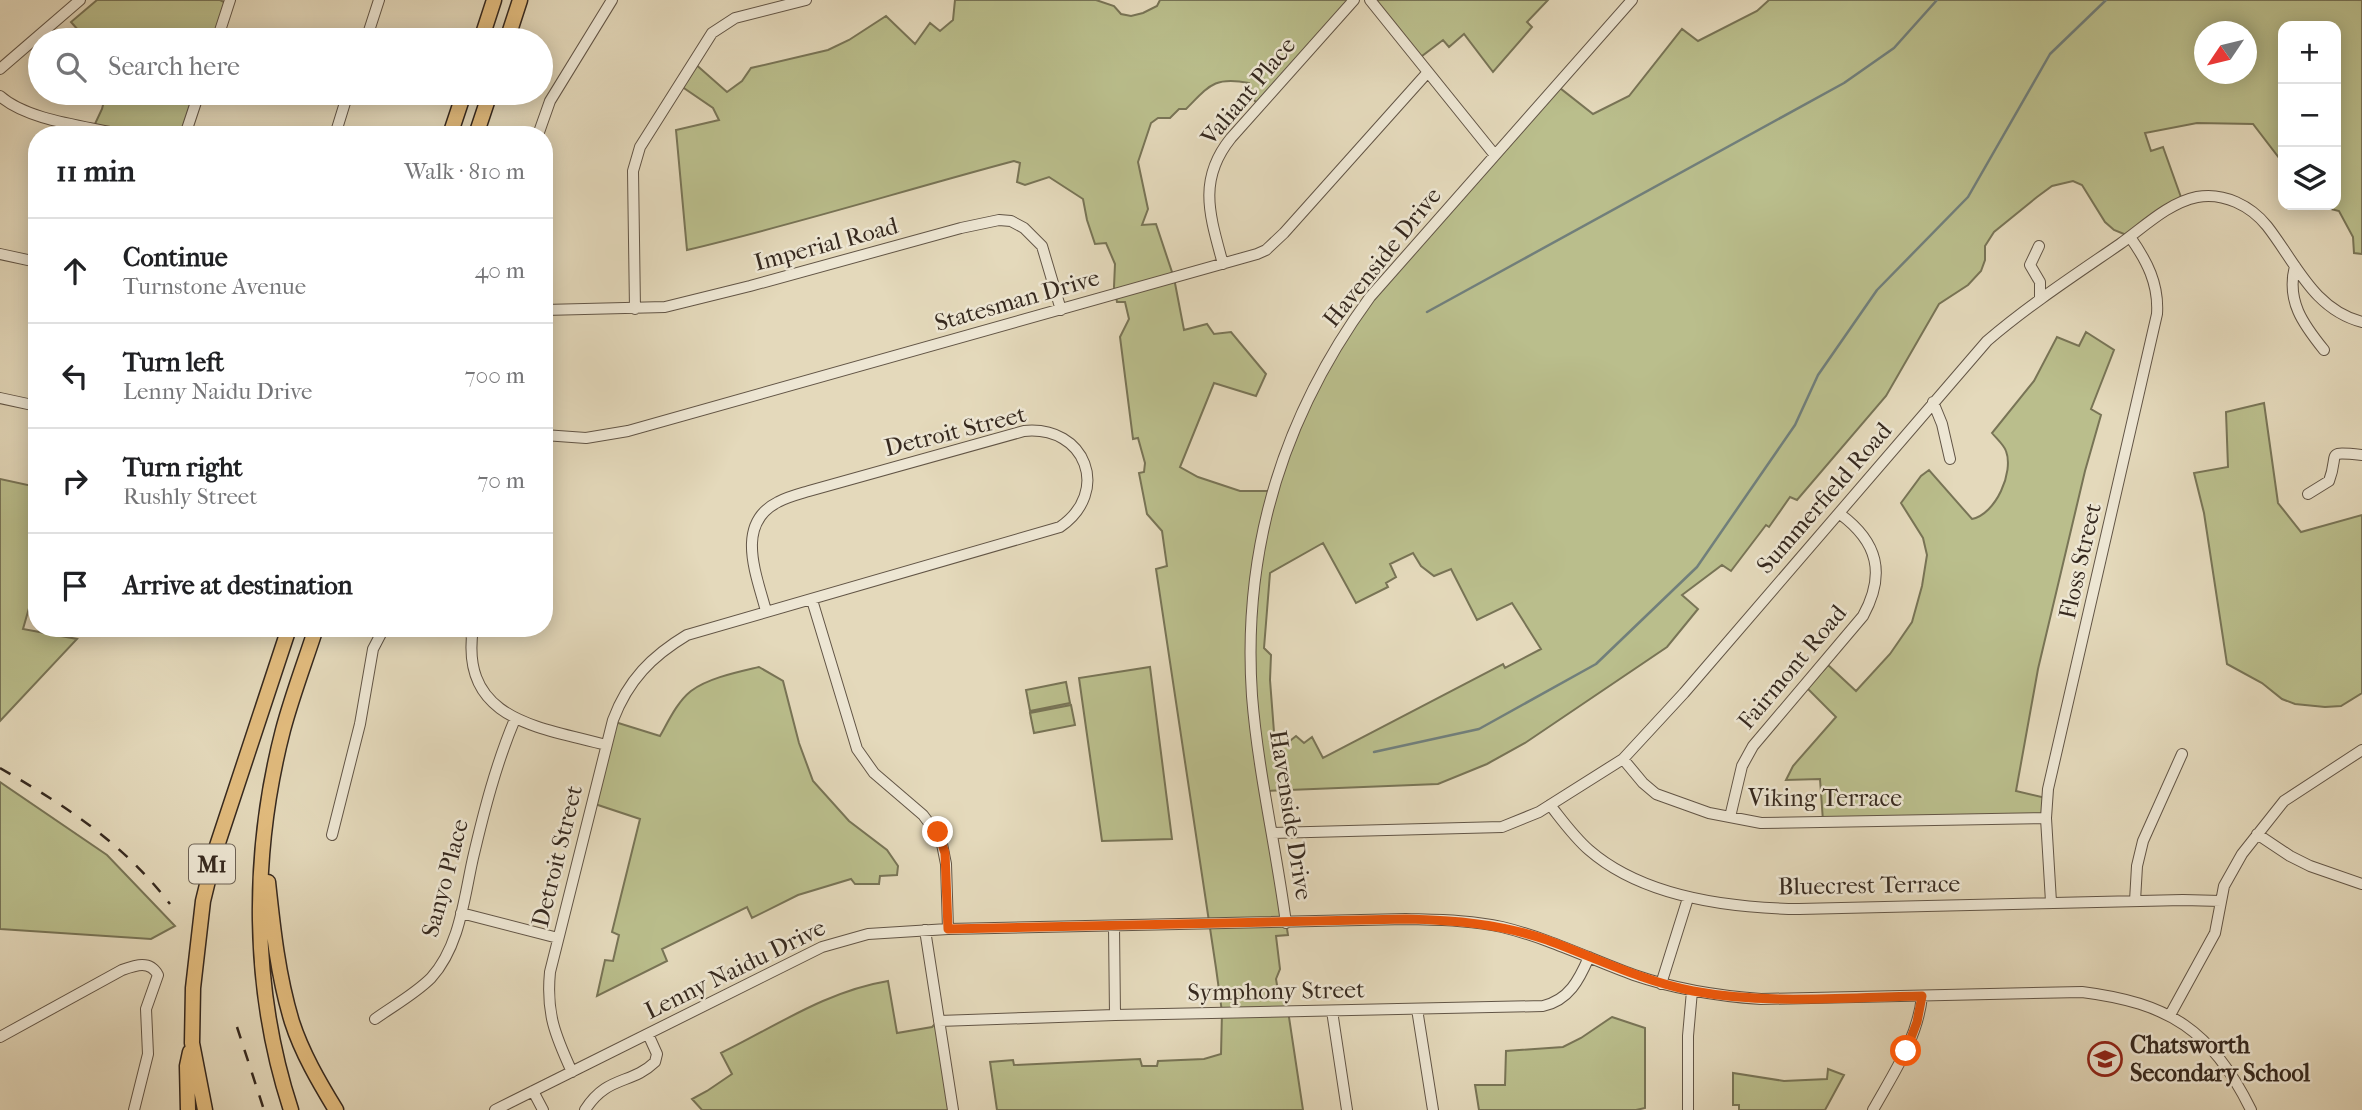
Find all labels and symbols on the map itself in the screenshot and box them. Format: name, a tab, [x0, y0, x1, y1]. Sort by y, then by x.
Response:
north arrow	[2194, 21, 2257, 84]
street label: Valiant Place	[1194, 31, 1301, 151]
street label: Havenside Drive	[1317, 181, 1447, 332]
street label: Imperial Road	[751, 211, 902, 277]
street label: Statesman Drive	[931, 263, 1103, 337]
street label: Detroit Street	[881, 400, 1029, 462]
street label: Summerfield Road	[1751, 416, 1898, 579]
street label: Floss Street	[2053, 500, 2107, 622]
street label: Fairmont Road	[1732, 598, 1853, 735]
street label: Havenside Drive	[1264, 728, 1318, 902]
street label: Detroit Street	[526, 782, 588, 930]
street label: Viking Terrace	[1747, 784, 1902, 812]
street label: Sanyo Place	[416, 816, 474, 940]
route end	[922, 816, 953, 847]
road number: M1	[189, 844, 235, 884]
street label: Bluecrest Terrace	[1777, 869, 1961, 901]
street label: Lenny Naidu Drive	[640, 913, 830, 1025]
street label: Symphony Street	[1187, 975, 1365, 1007]
place label: Chatsworth Secondary School	[2130, 1031, 2310, 1087]
route start	[1890, 1035, 1921, 1066]
school or university icon: Chatsworth Secondary School	[2086, 1040, 2124, 1078]

